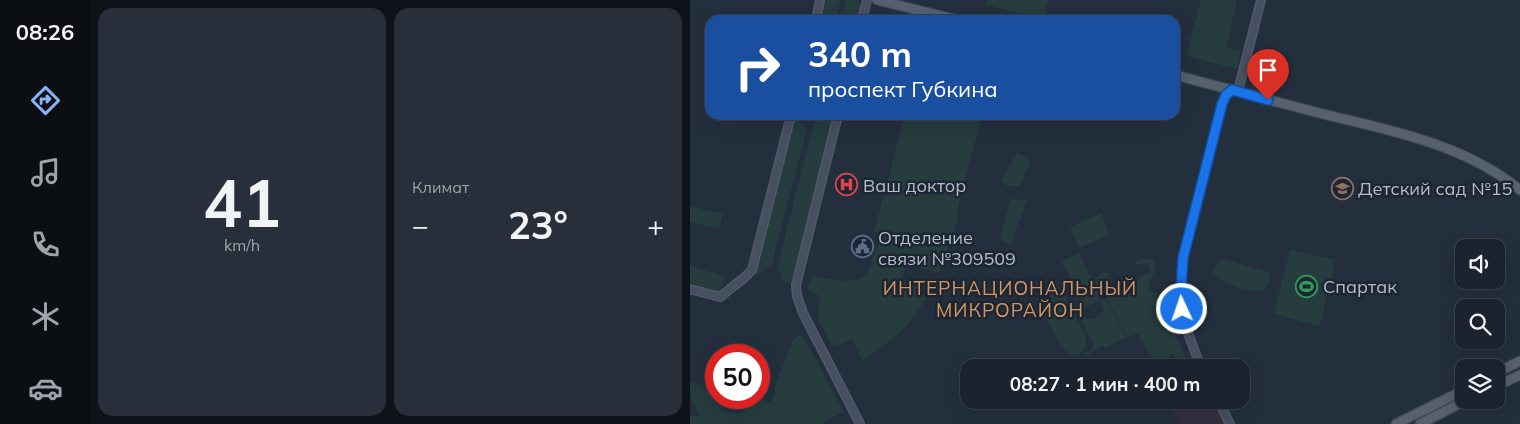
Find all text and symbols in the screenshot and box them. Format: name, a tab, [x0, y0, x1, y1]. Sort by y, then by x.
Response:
text: 08:26	[16, 18, 74, 46]
text: 340 m	[808, 32, 912, 76]
icon: right	[725, 35, 790, 100]
pin	[1247, 49, 1289, 100]
icon: arrive	[1254, 56, 1282, 84]
text: проспект Губкина	[808, 75, 998, 103]
icon: directions	[28, 83, 63, 118]
icon: music	[28, 155, 63, 190]
text: 41	[203, 162, 281, 243]
hospital icon: Ваш доктор	[835, 173, 859, 197]
place label: Ваш доктор	[863, 174, 966, 197]
school or university icon: Детский сад №15	[1330, 176, 1354, 200]
text: Климат	[412, 177, 469, 197]
place label: Детский сад №15	[1358, 177, 1513, 200]
text: 23°	[508, 201, 568, 249]
text: −	[412, 208, 429, 243]
text: +	[647, 208, 664, 243]
place label: Отделение связи №309509	[878, 226, 1016, 270]
icon: phone	[28, 227, 63, 262]
text: km/h	[224, 235, 260, 255]
public building icon: Отделение связи №309509	[850, 235, 874, 259]
map controls	[1455, 239, 1505, 409]
button: sound	[1455, 239, 1505, 289]
sports icon: Спартак	[1295, 274, 1319, 298]
place label: Спартак	[1323, 275, 1397, 298]
district label: ИНТЕРНАЦИОНАЛЬНЫЙ МИКРОРАЙОН	[883, 276, 1137, 322]
position arrow	[1155, 282, 1207, 334]
icon: climate	[28, 299, 63, 334]
button: search	[1455, 299, 1505, 349]
speed limit sign: 50	[705, 344, 770, 409]
button: layers	[1455, 359, 1505, 409]
icon: car	[28, 371, 63, 406]
text: 08:27 · 1 мин · 400 m	[1010, 372, 1200, 396]

